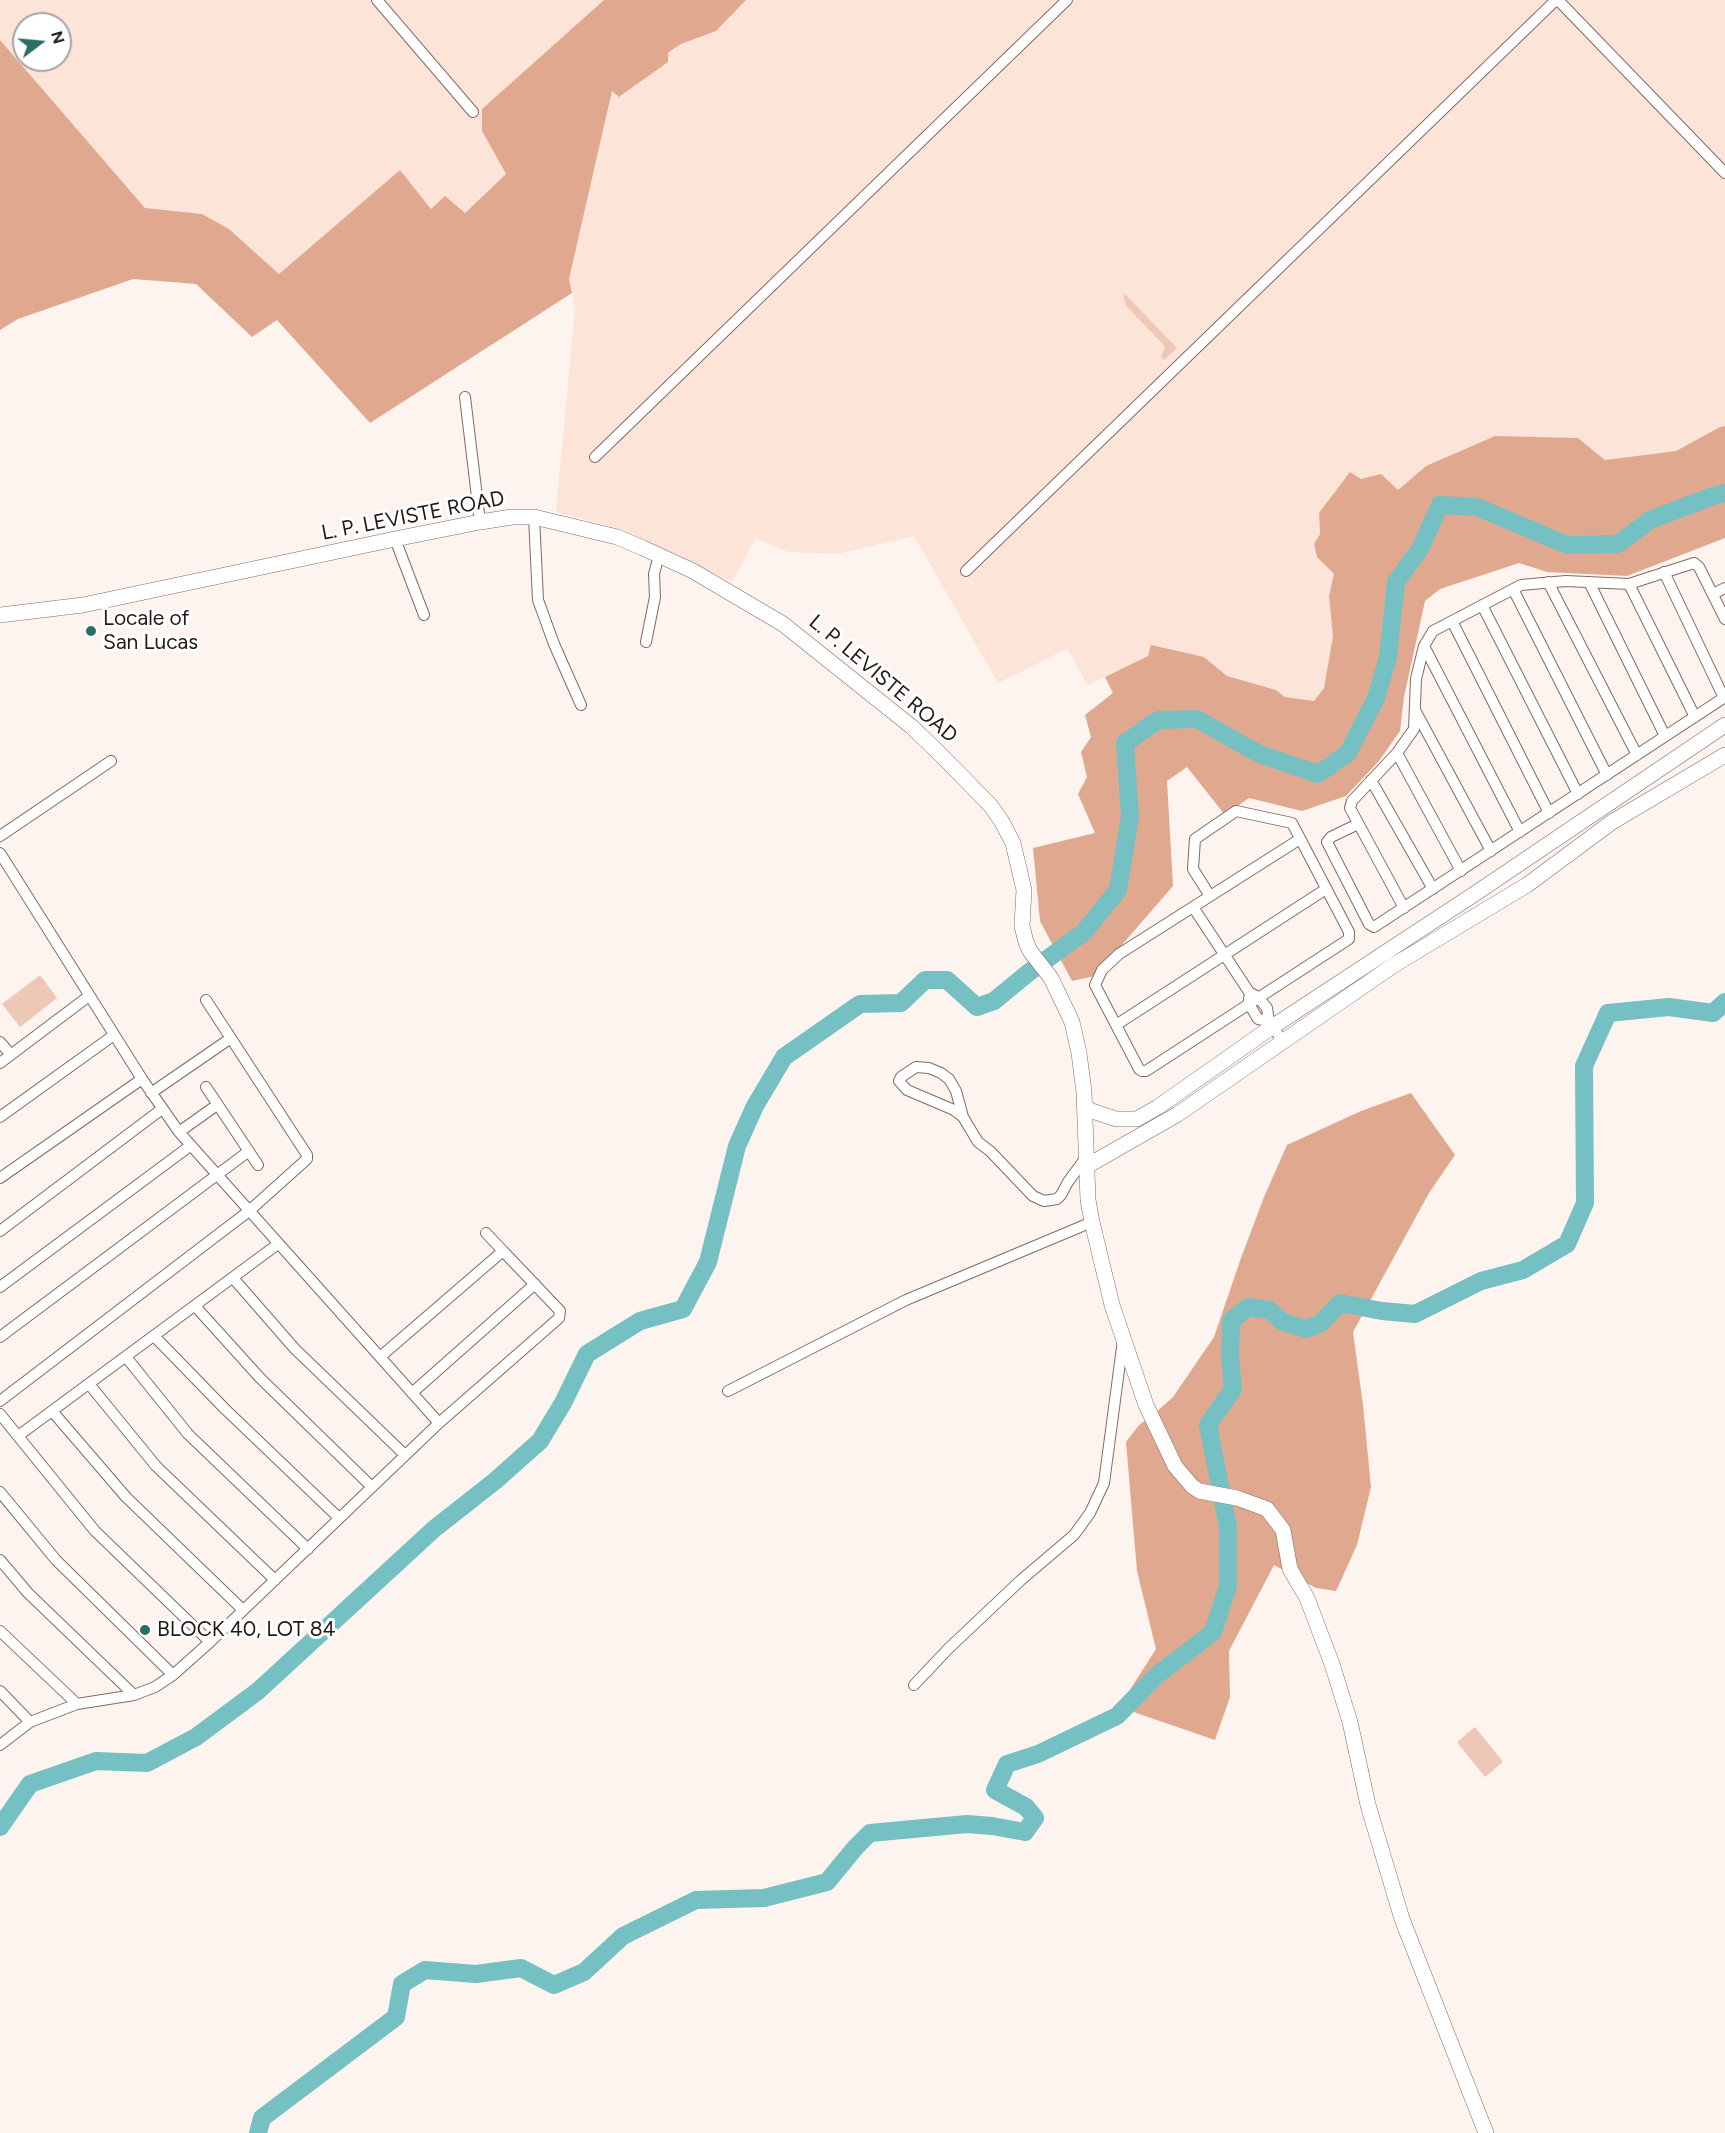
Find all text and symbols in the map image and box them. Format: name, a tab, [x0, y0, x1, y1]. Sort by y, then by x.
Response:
north arrow	[12, 12, 72, 72]
text: N	[47, 29, 69, 46]
street label: L. P. LEVISTE ROAD	[319, 486, 507, 546]
place label: Locale of San Lucas	[103, 606, 198, 656]
street label: L. P. LEVISTE ROAD	[804, 610, 962, 748]
marker: Locale of San Lucas	[84, 624, 98, 638]
place label: BLOCK 40, LOT 84	[157, 1617, 336, 1643]
marker: BLOCK 40, LOT 84	[138, 1623, 152, 1637]

